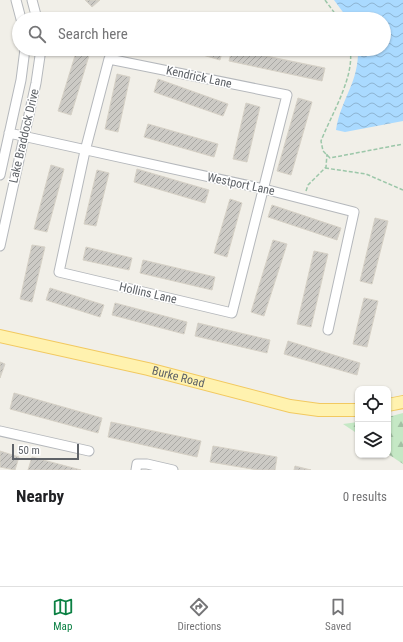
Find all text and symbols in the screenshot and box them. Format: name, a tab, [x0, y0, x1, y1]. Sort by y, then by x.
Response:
search box	[12, 12, 391, 56]
icon: search	[26, 23, 48, 45]
text: Search here	[58, 25, 128, 43]
street label: Kendrick Lane	[165, 63, 233, 91]
street label: Lake Braddock Drive	[6, 87, 42, 185]
street label: Westport Lane	[206, 170, 276, 198]
street label: Hollins Lane	[118, 280, 179, 307]
street label: Burke Road	[151, 363, 206, 390]
map controls	[355, 386, 391, 458]
button: locate	[355, 386, 391, 422]
button: layers	[355, 422, 391, 458]
scale bar	[12, 442, 79, 461]
text: 50 m	[18, 444, 40, 457]
text: Nearby	[16, 486, 64, 506]
text: 0 results	[343, 489, 387, 504]
tab: Map	[52, 596, 74, 633]
tab: Directions	[177, 596, 221, 633]
tab: Saved	[325, 596, 351, 633]

